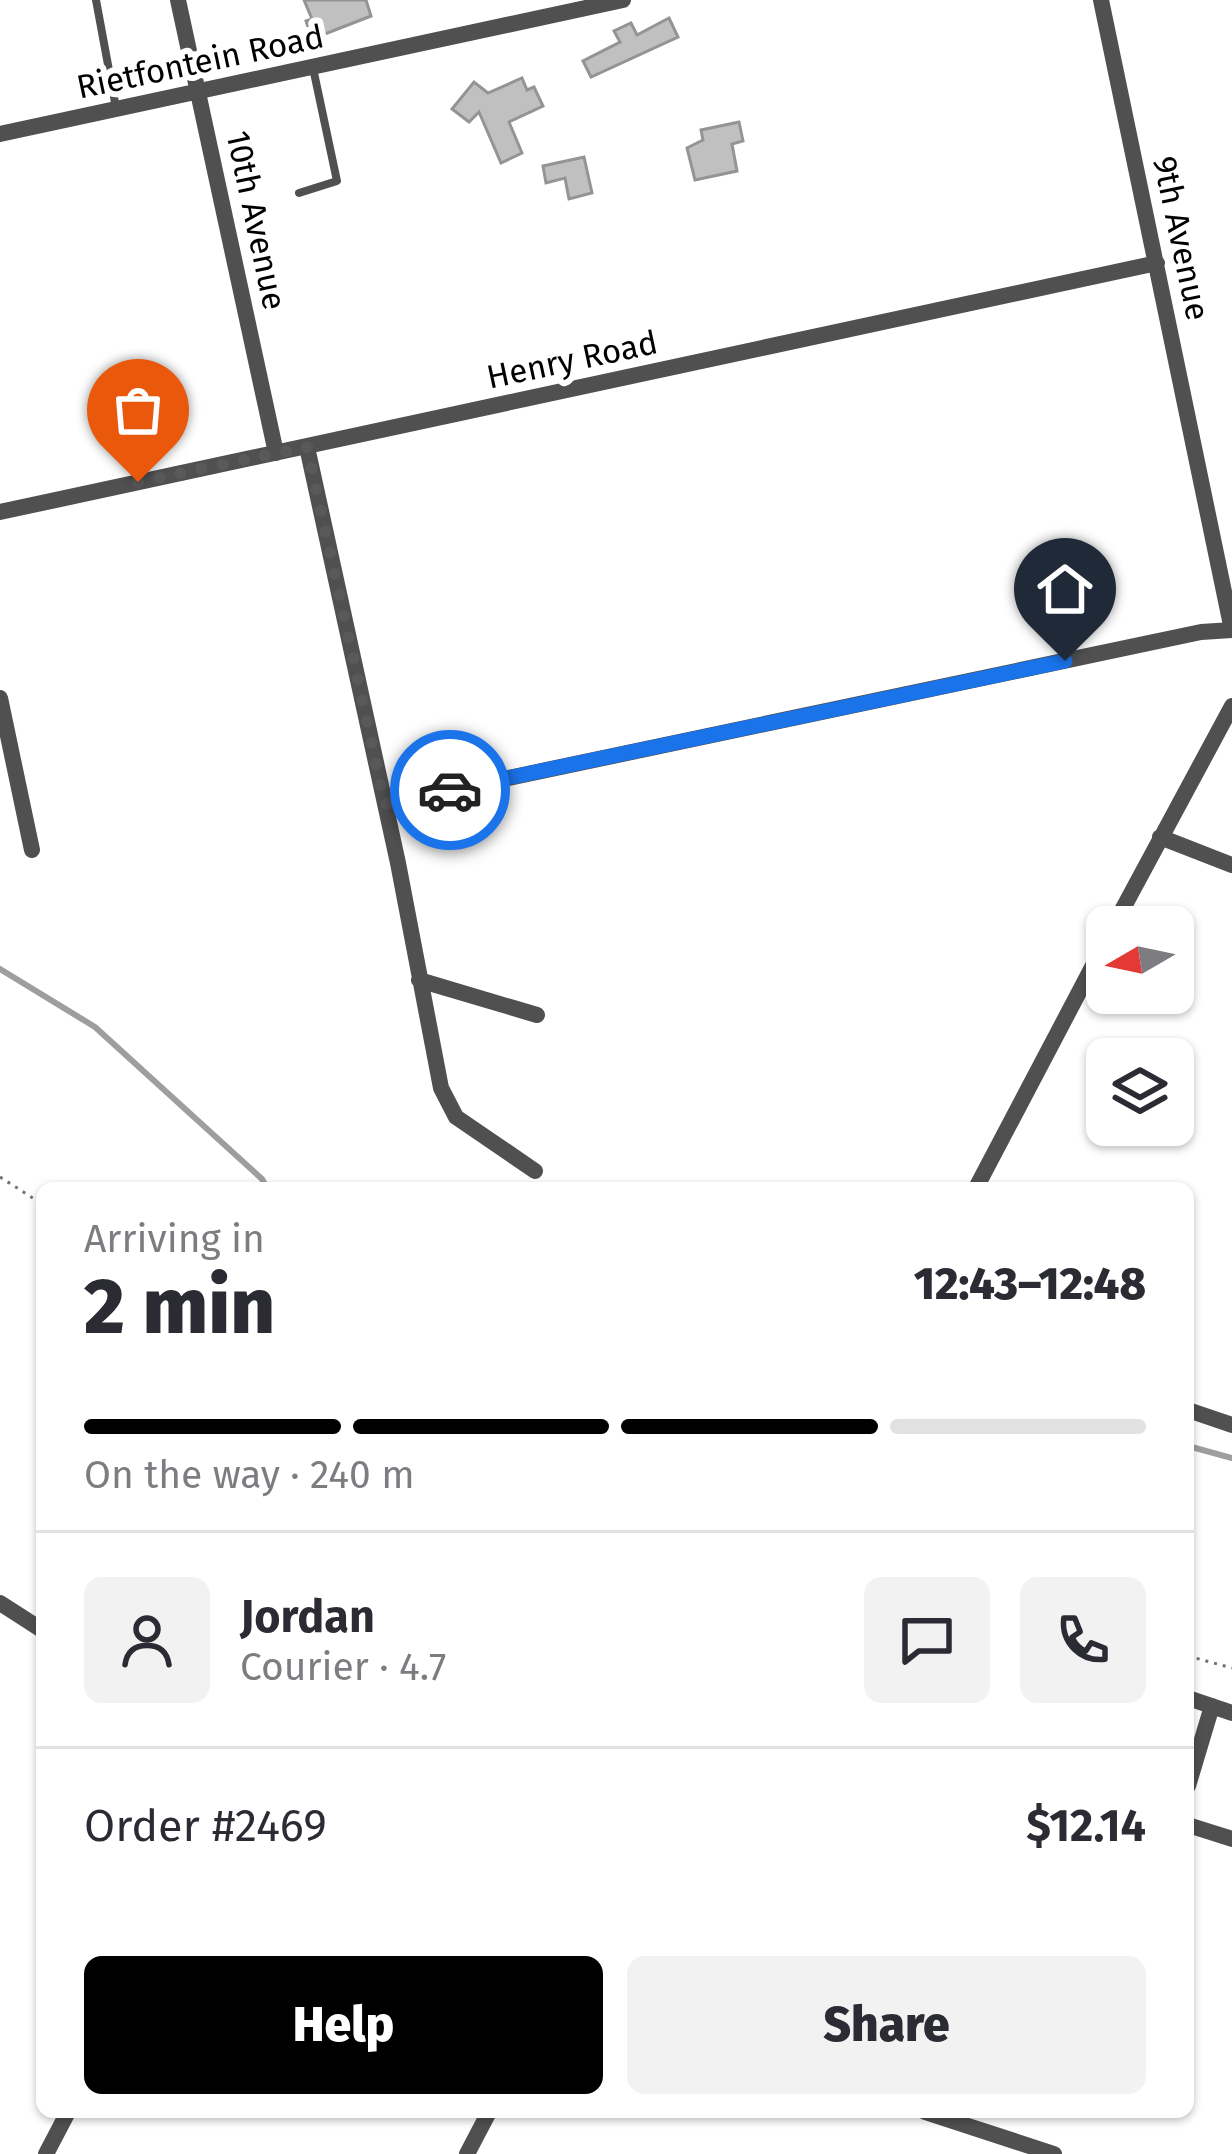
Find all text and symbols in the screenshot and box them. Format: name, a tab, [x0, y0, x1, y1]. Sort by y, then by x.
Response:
street label: Rietfontein Road	[73, 16, 327, 108]
street label: 10th Avenue	[218, 127, 295, 313]
street label: 9th Avenue	[1144, 152, 1218, 324]
street label: Henry Road	[483, 322, 661, 398]
pin	[87, 359, 189, 482]
icon: bag	[105, 377, 171, 443]
pin	[1014, 538, 1116, 661]
icon: home	[1032, 556, 1098, 622]
courier	[390, 730, 510, 850]
icon: car	[417, 757, 483, 823]
north arrow	[1086, 906, 1194, 1014]
map controls	[1086, 906, 1194, 1146]
button: layers	[1086, 1038, 1194, 1146]
text: Arriving in	[84, 1216, 265, 1262]
text: 12:43–12:48	[914, 1257, 1146, 1311]
text: 2 min	[84, 1260, 275, 1354]
text: On the way · 240 m	[84, 1452, 415, 1498]
button: person	[84, 1577, 210, 1703]
button: chat	[864, 1577, 990, 1703]
button: phone	[1020, 1577, 1146, 1703]
text: Jordan	[240, 1590, 375, 1644]
text: Courier · 4.7	[240, 1644, 446, 1690]
text: Order #2469	[84, 1799, 327, 1853]
text: $12.14	[1026, 1799, 1146, 1853]
button: Help	[84, 1956, 603, 2094]
button: Share	[627, 1956, 1146, 2094]

